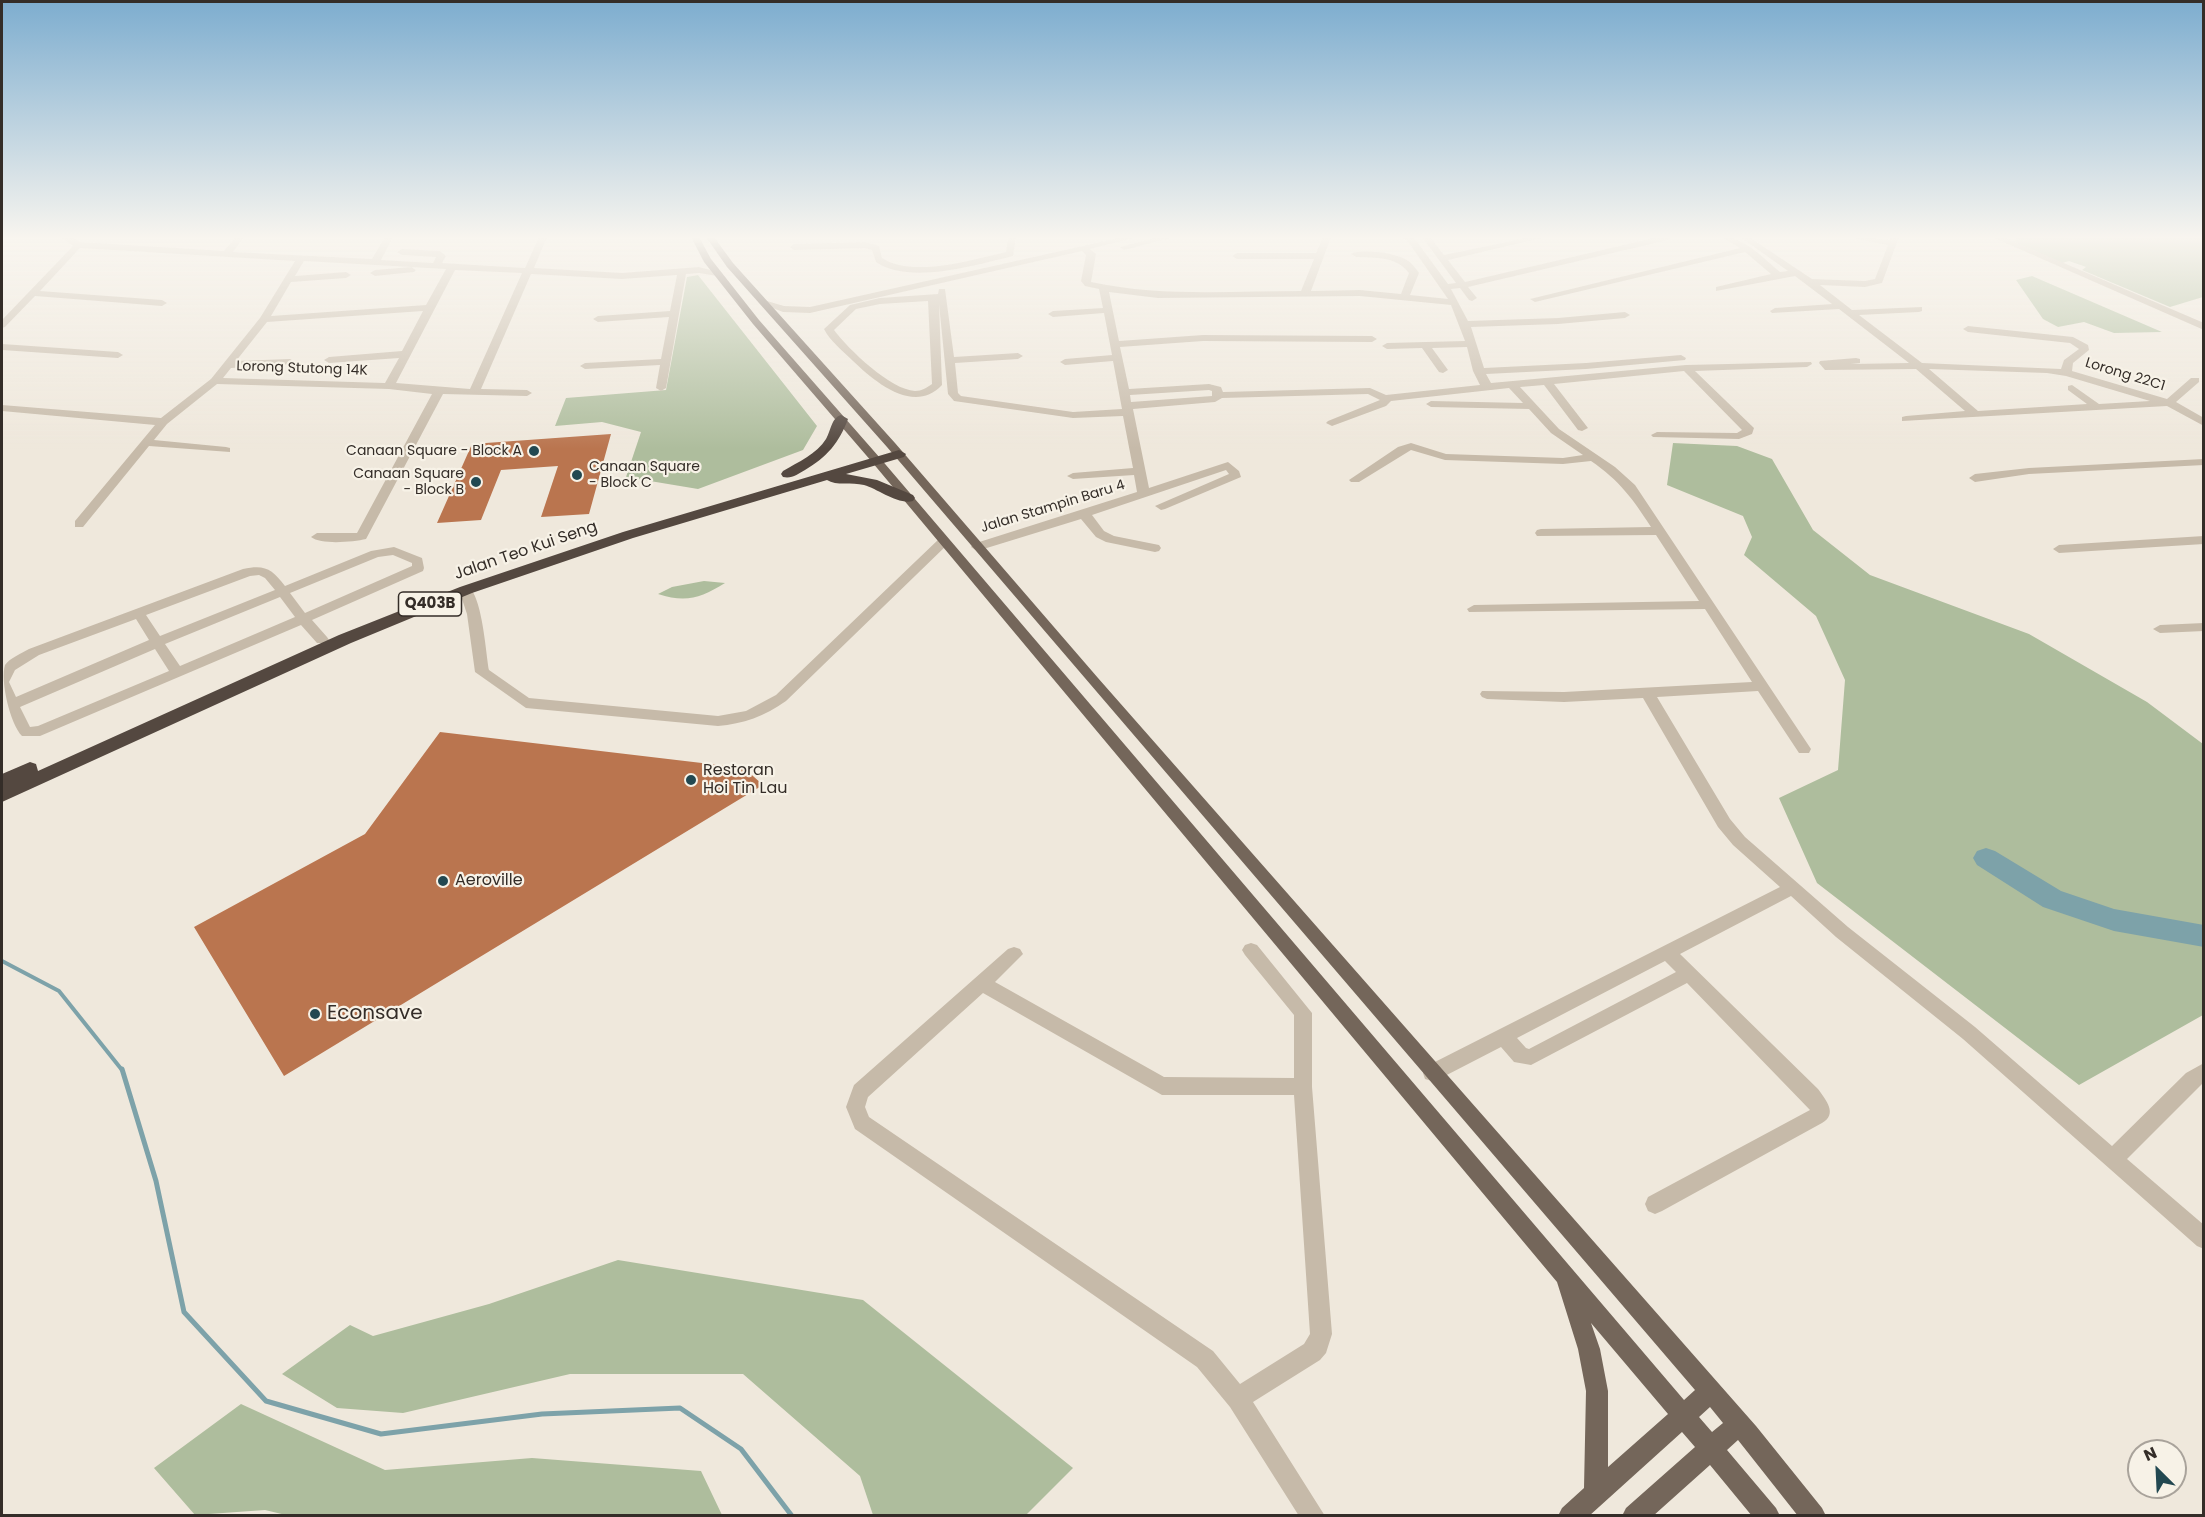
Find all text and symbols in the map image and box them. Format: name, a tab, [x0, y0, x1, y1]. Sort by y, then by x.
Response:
street label: Lorong 22C1	[2083, 355, 2167, 395]
street label: Lorong Stutong 14K	[236, 358, 368, 380]
place label: Canaan Square - Block A	[346, 443, 522, 459]
marker: Canaan Square - Block A	[527, 444, 541, 458]
place label: Canaan Square - Block C	[589, 459, 700, 491]
place label: Canaan Square - Block B	[353, 466, 464, 498]
marker: Canaan Square - Block C	[570, 468, 584, 482]
marker: Canaan Square - Block B	[469, 475, 483, 489]
street label: Jalan Stampin Baru 4	[979, 477, 1127, 537]
street label: Jalan Teo Kui Seng	[452, 517, 600, 585]
road number: Q403B	[398, 592, 462, 616]
place label: Restoran Hoi Tin Lau	[703, 761, 788, 799]
marker: Restoran Hoi Tin Lau	[684, 773, 698, 787]
place label: Aeroville	[455, 871, 523, 891]
marker: Aeroville	[436, 874, 450, 888]
place label: Econsave	[327, 1002, 423, 1026]
marker: Econsave	[308, 1007, 322, 1021]
north arrow	[2127, 1439, 2187, 1499]
text: N	[2140, 1441, 2160, 1467]

